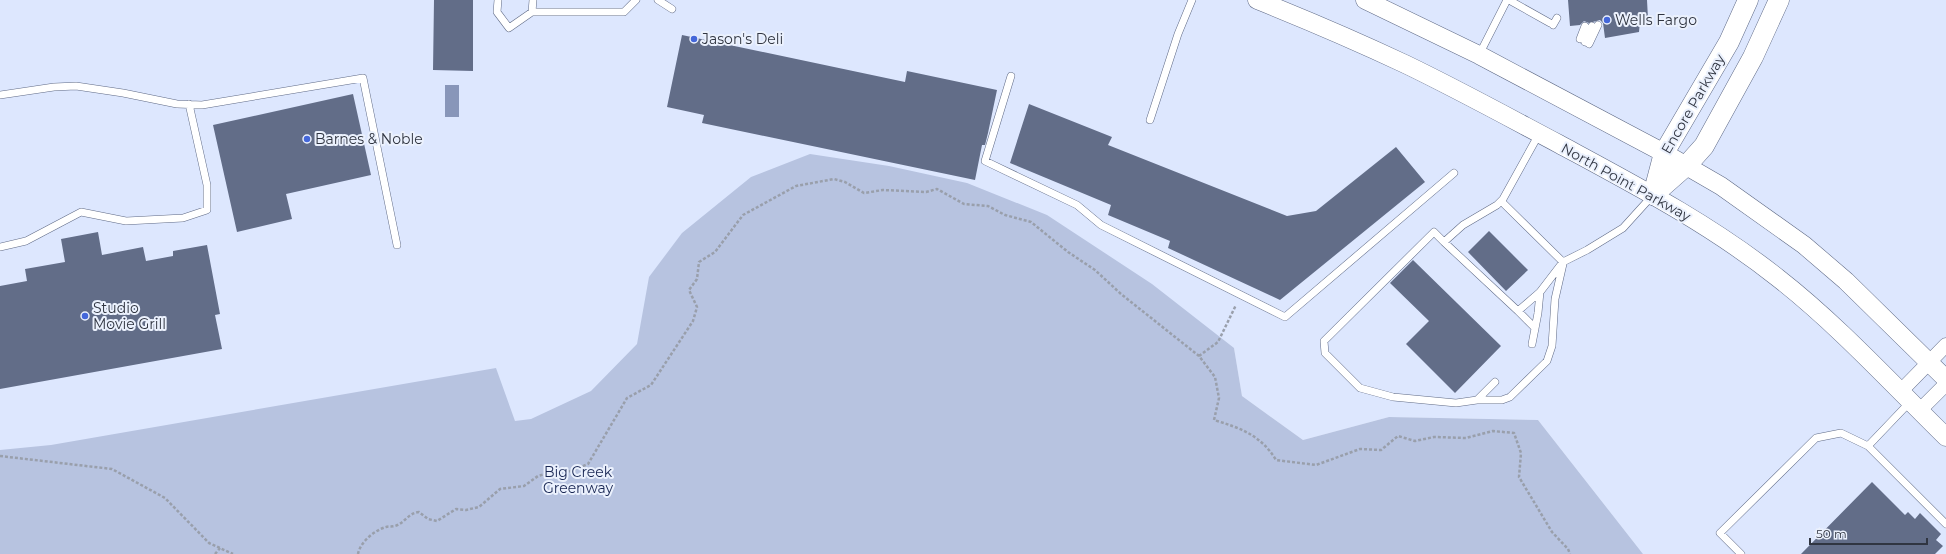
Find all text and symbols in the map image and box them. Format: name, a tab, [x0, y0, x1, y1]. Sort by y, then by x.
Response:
place label: Wells Fargo	[1615, 11, 1697, 29]
marker: Wells Fargo	[1602, 15, 1612, 25]
place label: Jason's Deli	[701, 30, 783, 48]
marker: Jason's Deli	[689, 34, 699, 44]
street label: Encore Parkway	[1657, 51, 1729, 157]
place label: Barnes & Noble	[315, 130, 423, 148]
marker: Barnes & Noble	[302, 134, 312, 144]
street label: North Point Parkway	[1558, 139, 1694, 225]
place label: Studio Movie Grill	[93, 299, 166, 333]
marker: Studio Movie Grill	[80, 311, 90, 321]
park label: Big Creek Greenway	[543, 463, 613, 497]
scale bar	[1810, 520, 1927, 546]
text: 50 m	[1816, 526, 1847, 541]

